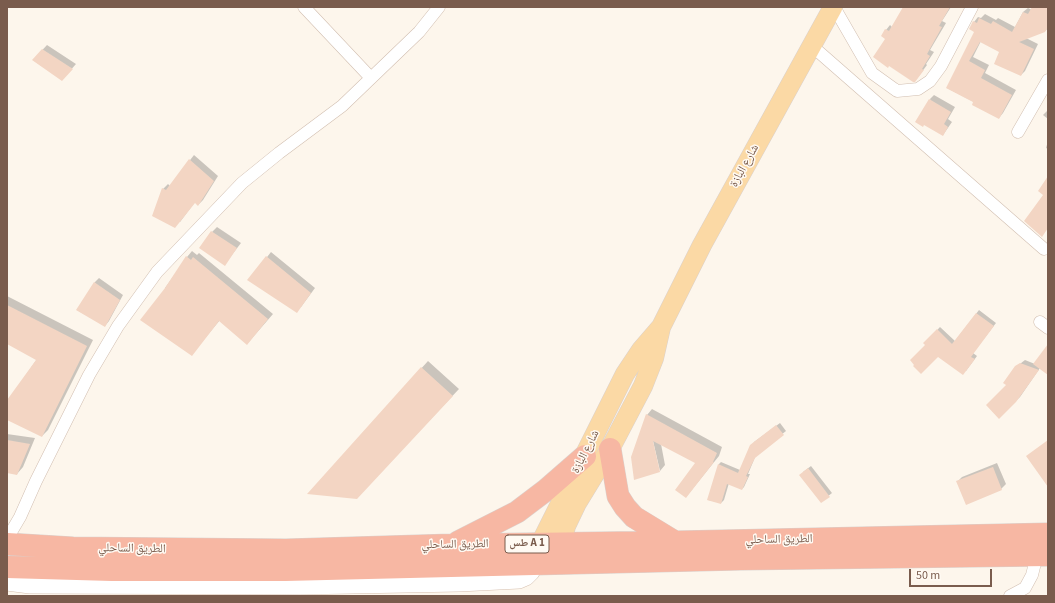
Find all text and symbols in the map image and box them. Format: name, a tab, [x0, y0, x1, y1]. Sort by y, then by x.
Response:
street label: شارع البازة	[727, 142, 763, 190]
street label: شارع البازة	[569, 428, 603, 476]
street label: الطريق الساحلي	[745, 532, 813, 548]
road number: طس A 1	[505, 535, 549, 553]
street label: الطريق الساحلي	[421, 537, 489, 553]
street label: الطريق الساحلي	[98, 541, 166, 557]
scale bar	[911, 561, 994, 587]
text: 50 m	[916, 567, 940, 584]

